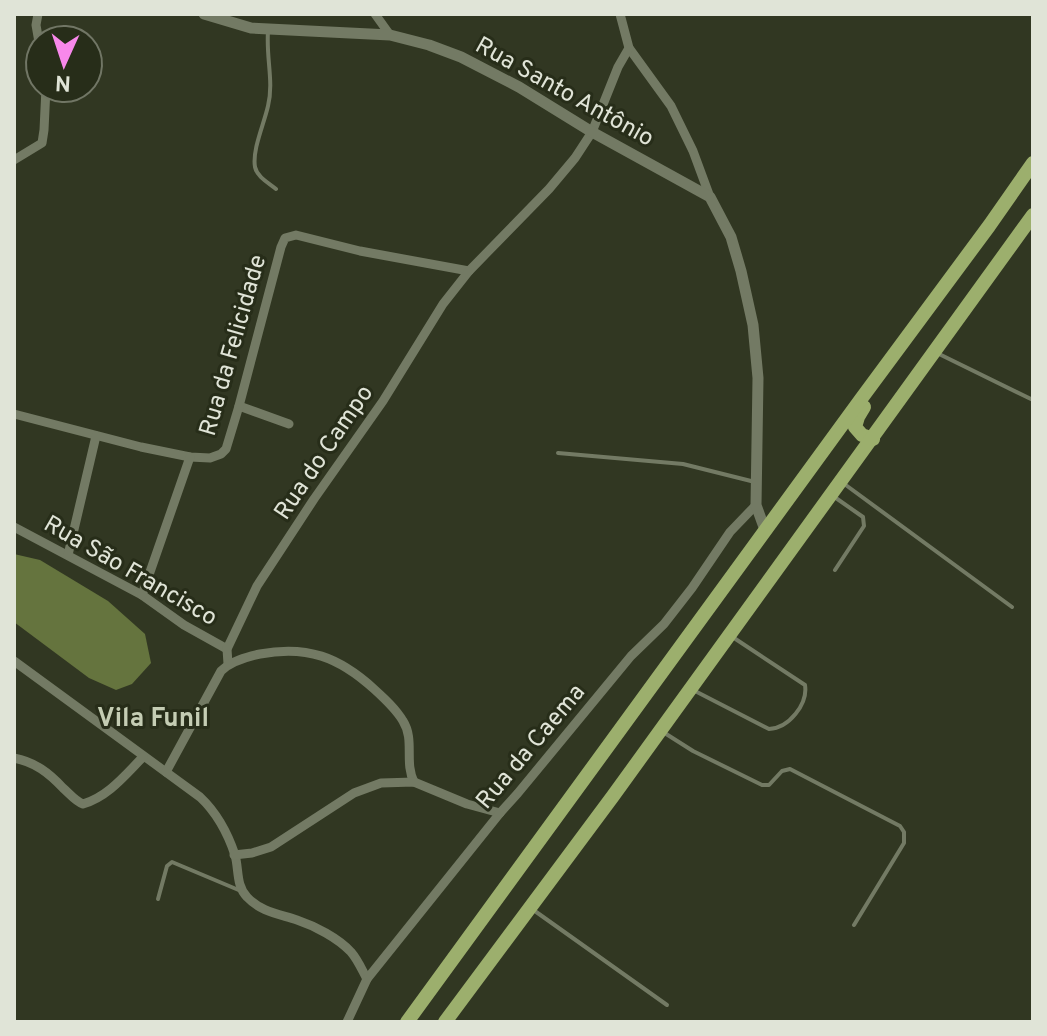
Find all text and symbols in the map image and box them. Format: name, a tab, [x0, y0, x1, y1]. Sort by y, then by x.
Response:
north arrow	[24, 24, 104, 104]
street label: Rua Santo Antônio	[469, 31, 659, 154]
text: N	[54, 68, 72, 95]
street label: Rua da Felicidade	[194, 251, 274, 440]
street label: Rua do Campo	[268, 380, 381, 526]
street label: Rua São Francisco	[38, 510, 222, 634]
street label: Rua da Caema	[471, 679, 593, 816]
district label: Vila Funil	[97, 703, 209, 736]

